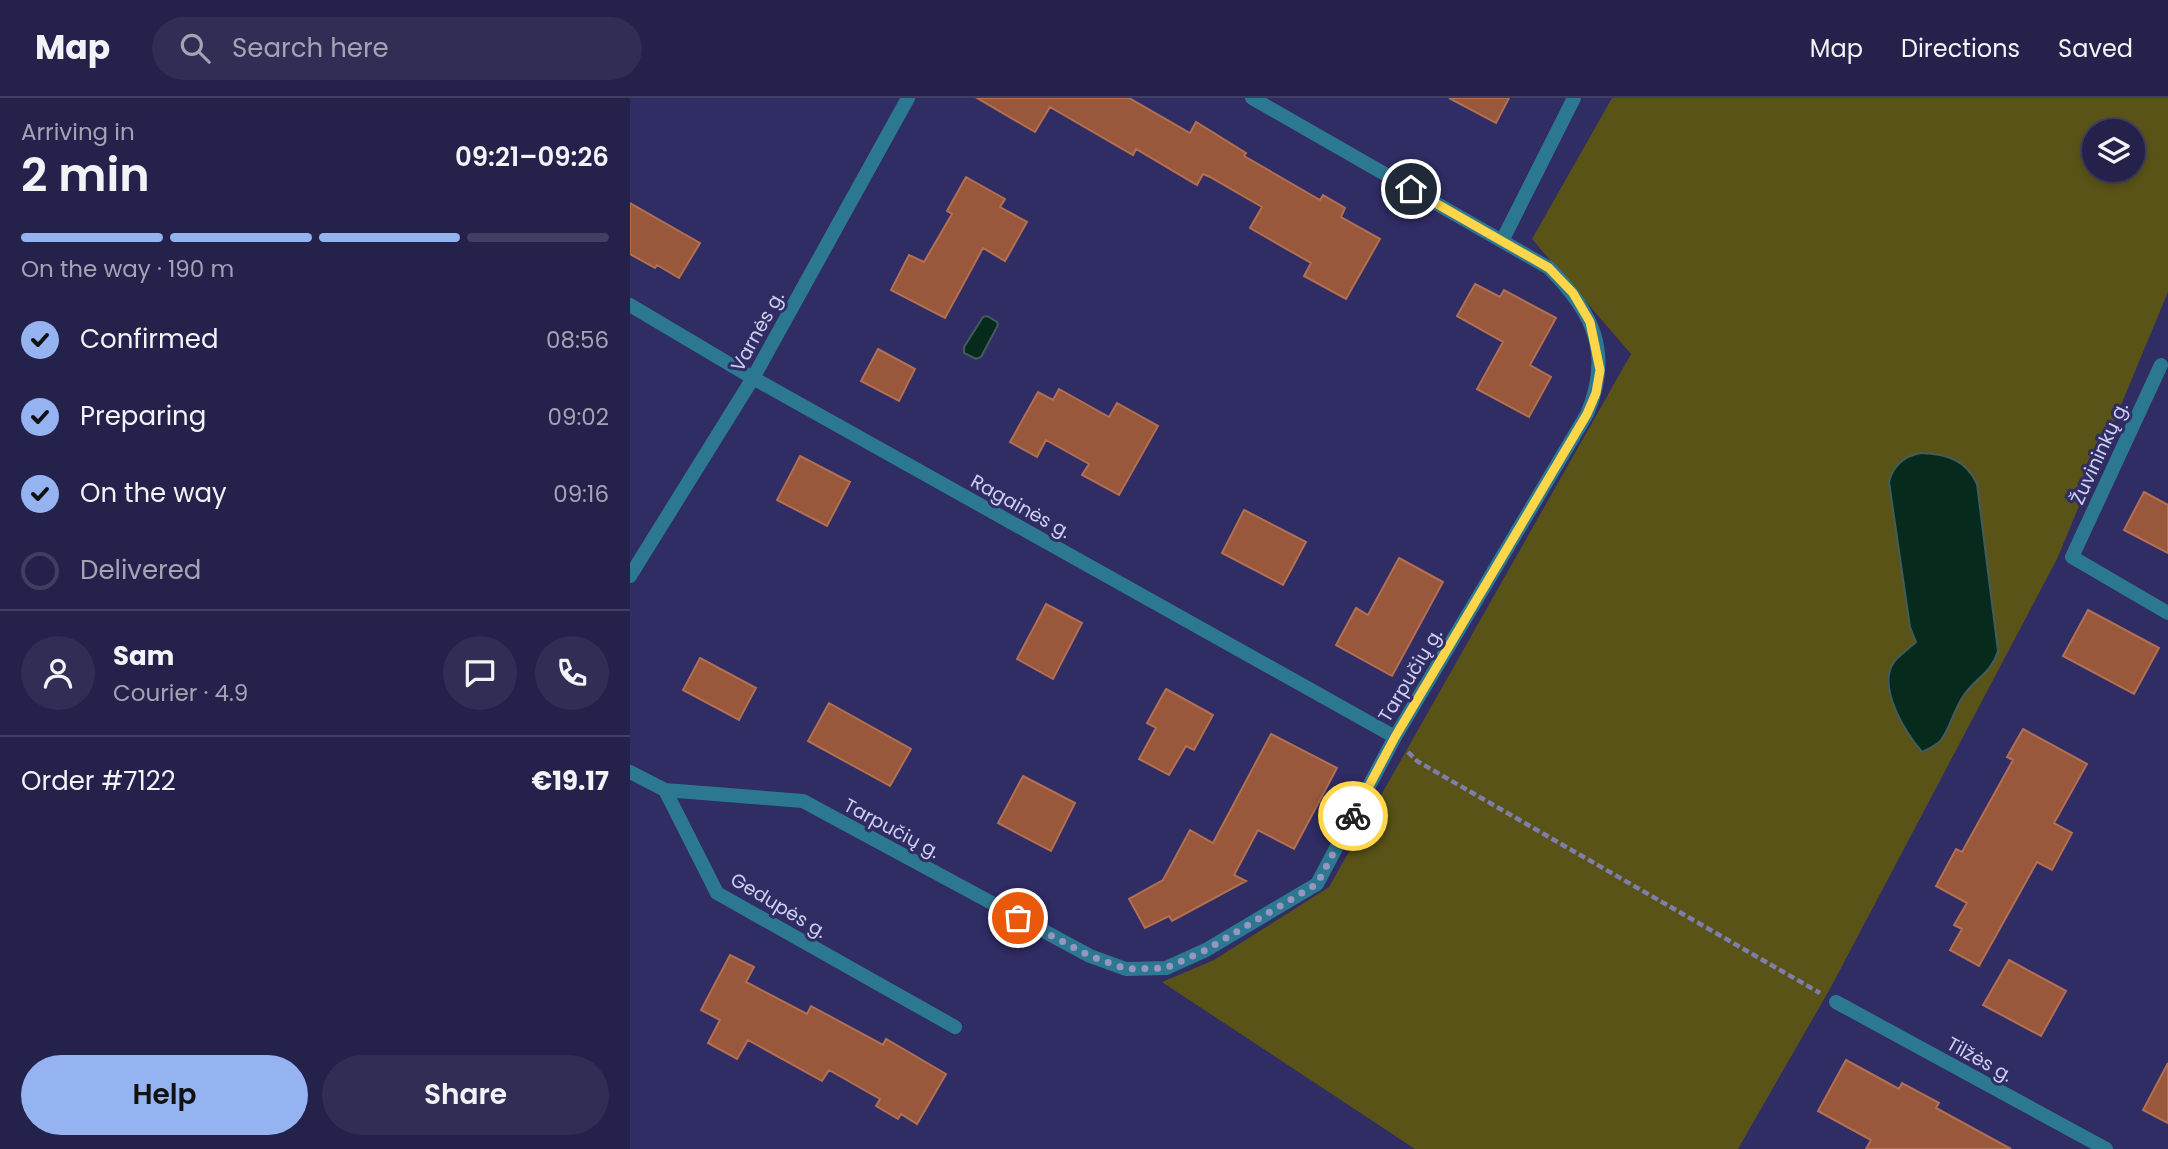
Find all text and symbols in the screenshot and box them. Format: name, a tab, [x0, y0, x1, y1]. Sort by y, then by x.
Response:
search box	[152, 17, 642, 80]
text: Map	[35, 24, 110, 71]
icon: search	[176, 29, 214, 67]
text: Search here	[232, 30, 389, 66]
text: Map	[1810, 32, 1863, 65]
text: Directions	[1901, 32, 2020, 65]
text: Saved	[2058, 32, 2133, 65]
text: Arriving in	[21, 116, 135, 148]
map controls	[2082, 119, 2145, 182]
button: layers	[2082, 119, 2145, 182]
text: 09:21–09:26	[455, 139, 609, 175]
text: 2 min	[21, 143, 150, 207]
pin	[1381, 159, 1441, 219]
icon: home	[1392, 170, 1430, 208]
text: On the way · 190 m	[21, 253, 234, 285]
street label: Varnės g.	[724, 286, 791, 377]
icon: check	[21, 321, 59, 359]
text: Confirmed	[80, 321, 218, 357]
text: 08:56	[546, 324, 609, 356]
street label: Žuvininkų g.	[2064, 397, 2135, 509]
icon: check	[21, 398, 59, 436]
text: Preparing	[80, 398, 206, 434]
text: 09:02	[547, 401, 609, 433]
street label: Ragainės g.	[966, 468, 1076, 545]
icon: check	[21, 475, 59, 513]
text: On the way	[80, 475, 227, 511]
text: 09:16	[553, 478, 609, 510]
text: Delivered	[80, 552, 201, 588]
street label: Tarpučių g.	[1372, 623, 1449, 727]
button: person	[21, 636, 95, 710]
button: chat	[443, 636, 517, 710]
button: phone	[535, 636, 609, 710]
text: Sam	[113, 638, 174, 674]
text: Courier · 4.9	[113, 677, 248, 709]
text: Order #7122	[21, 763, 176, 799]
text: €19.17	[532, 763, 609, 799]
courier	[1318, 781, 1388, 851]
street label: Tarpučių g.	[839, 792, 945, 865]
icon: bike	[1334, 797, 1372, 835]
street label: Gedupės g.	[725, 866, 832, 945]
pin	[988, 888, 1048, 948]
icon: bag	[999, 899, 1037, 937]
street label: Tilžės g.	[1942, 1030, 2018, 1089]
button: Help	[21, 1055, 308, 1135]
button: Share	[322, 1055, 609, 1135]

